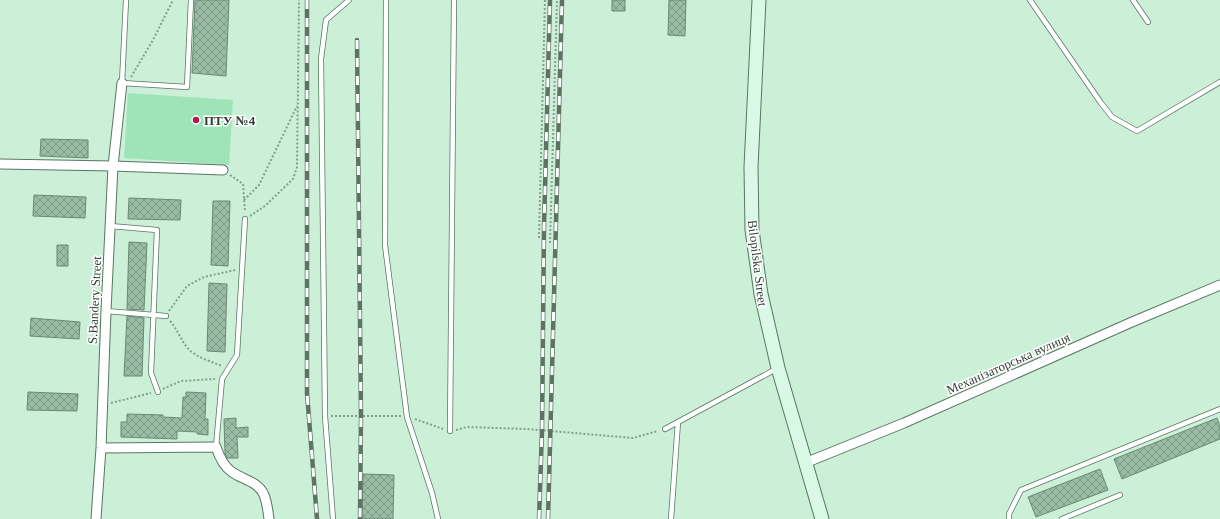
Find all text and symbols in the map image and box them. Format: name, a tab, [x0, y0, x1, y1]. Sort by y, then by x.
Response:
place label: ПТУ №4	[204, 113, 256, 128]
marker: ПТУ №4	[191, 115, 201, 125]
street label: Bilopilska Street	[745, 219, 770, 308]
street label: S.Bandery Street	[85, 255, 104, 344]
street label: Механізаторська вулиця	[944, 329, 1072, 397]

